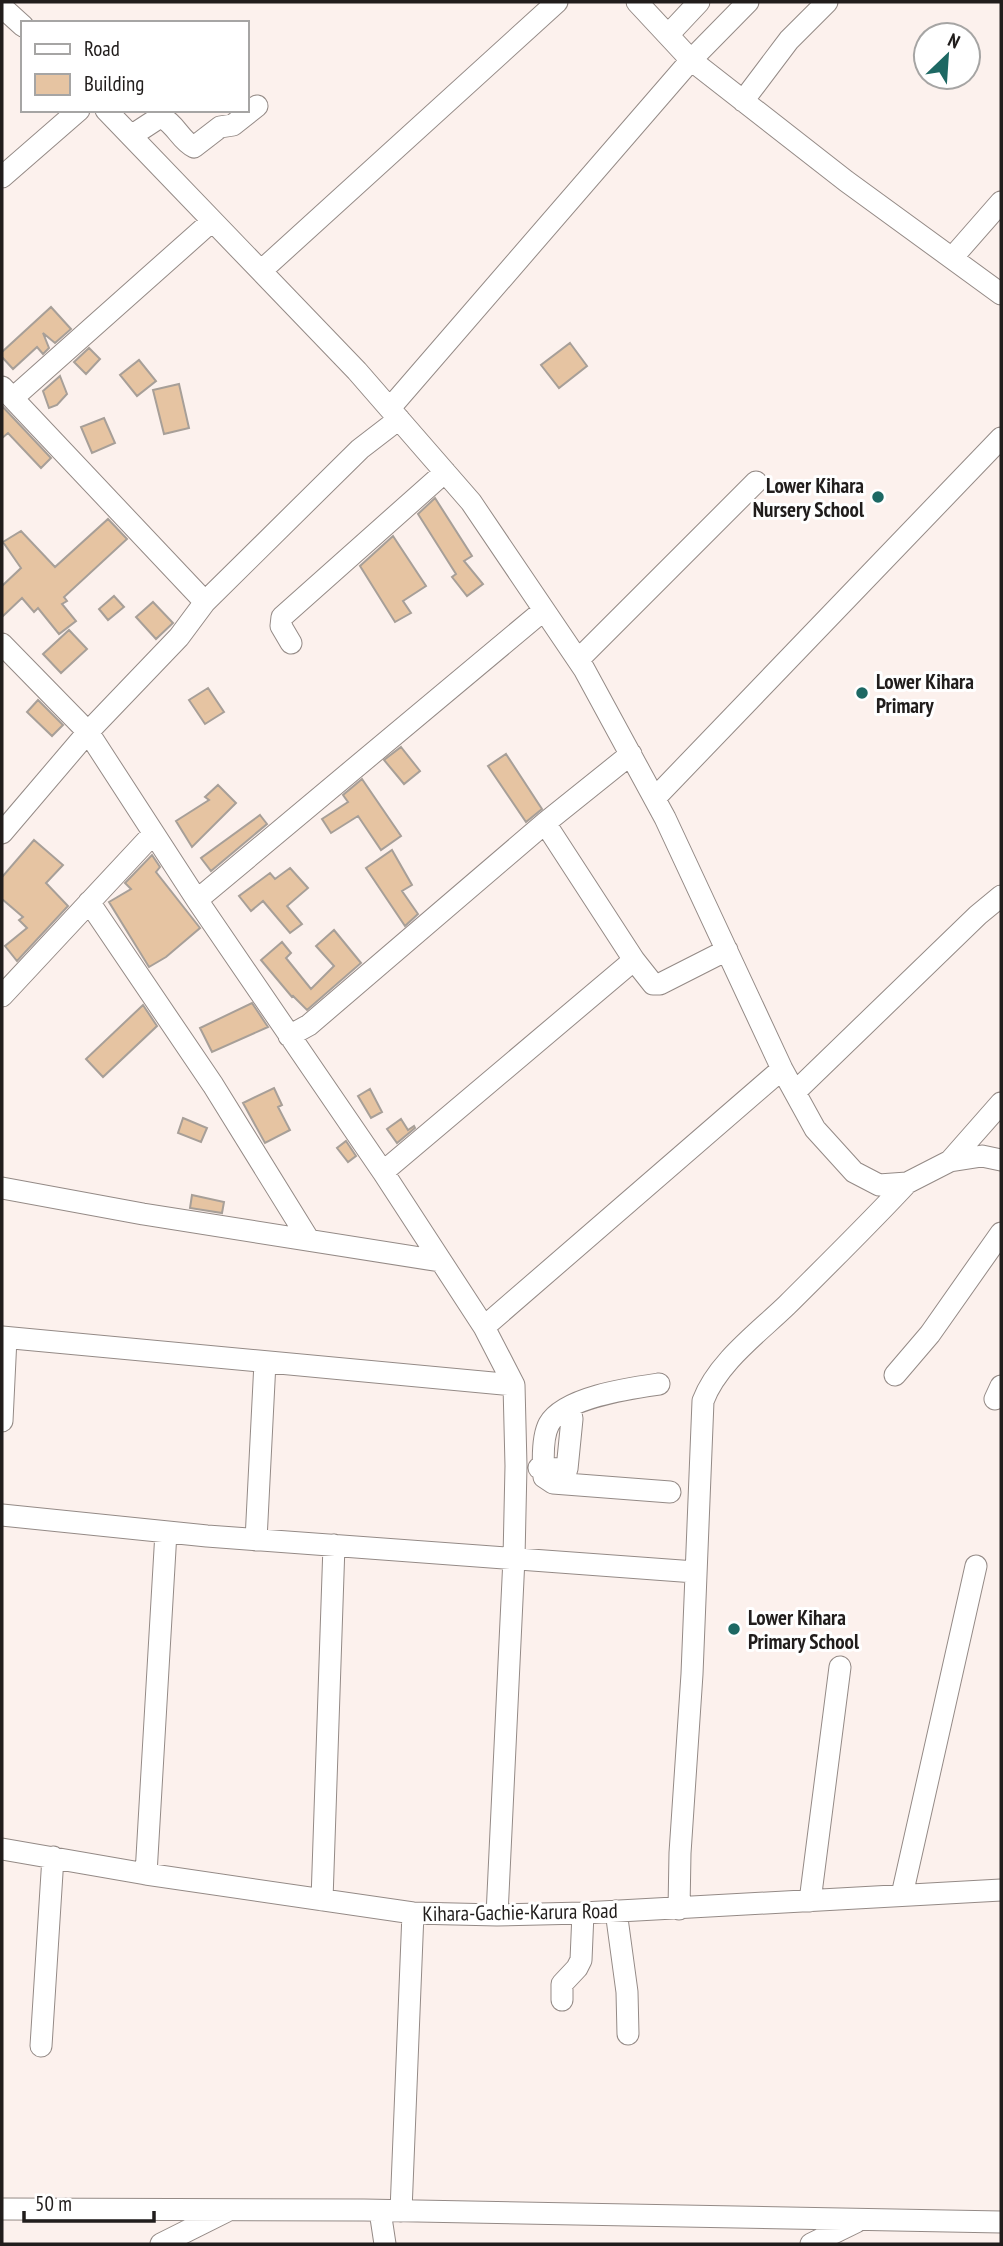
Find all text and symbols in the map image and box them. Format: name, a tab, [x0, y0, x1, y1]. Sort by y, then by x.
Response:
legend	[21, 21, 248, 112]
north arrow	[912, 21, 982, 91]
text: N	[944, 28, 964, 54]
text: Road	[84, 35, 120, 62]
text: Building	[84, 70, 144, 97]
place label: Lower Kihara Nursery School	[753, 472, 865, 523]
marker: Lower Kihara Nursery School	[870, 489, 886, 505]
place label: Lower Kihara Primary	[876, 668, 974, 719]
marker: Lower Kihara Primary	[854, 685, 870, 701]
place label: Lower Kihara Primary School	[748, 1604, 860, 1655]
marker: Lower Kihara Primary School	[726, 1621, 742, 1637]
street label: Kihara-Gachie-Karura Road	[422, 1897, 618, 1927]
scale bar	[24, 2180, 154, 2224]
text: 50 m	[35, 2190, 72, 2217]

